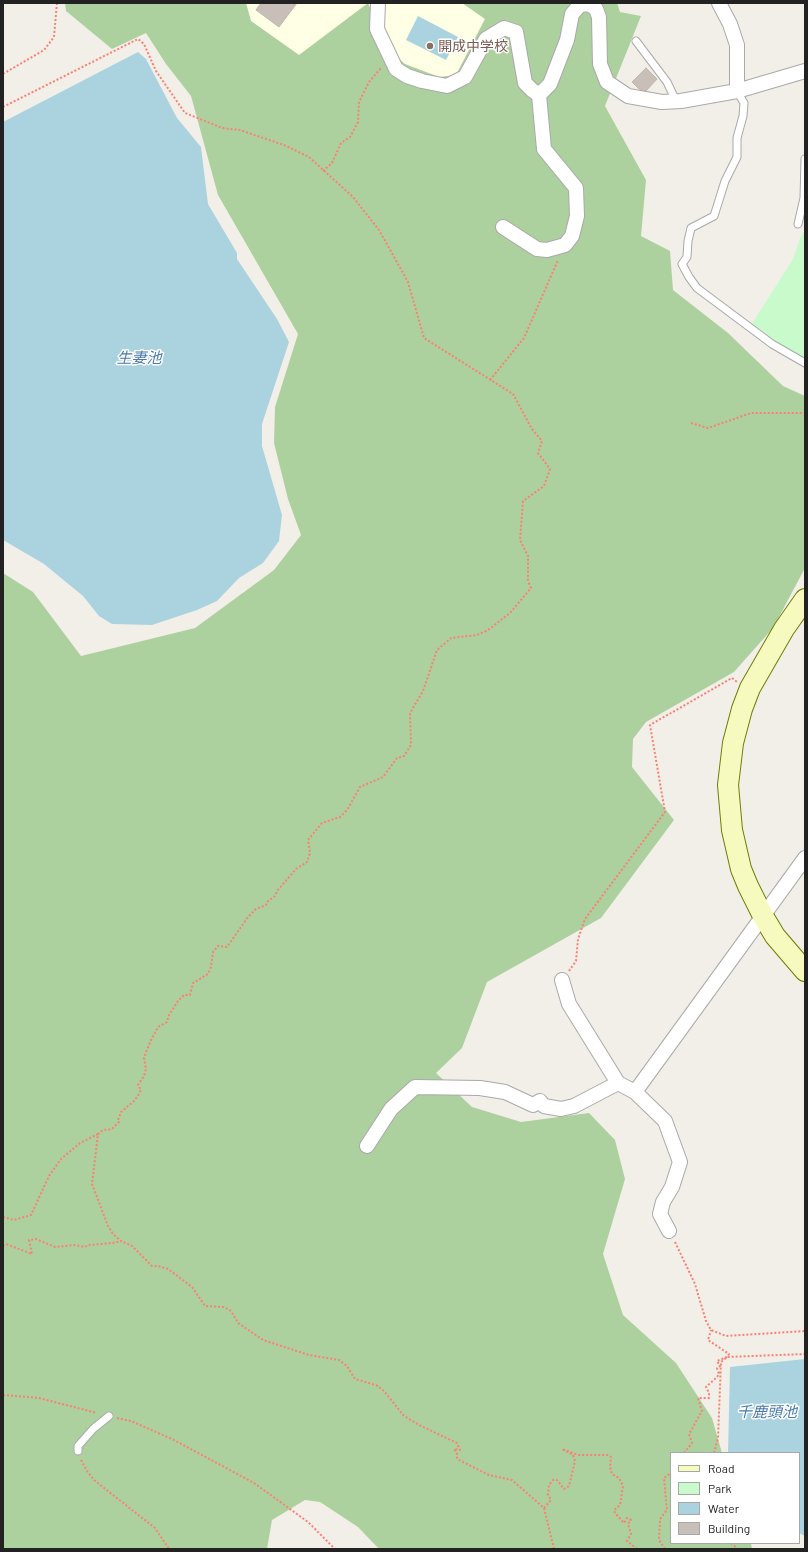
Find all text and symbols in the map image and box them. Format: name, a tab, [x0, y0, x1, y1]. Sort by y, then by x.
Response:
place label: 開成中学校	[438, 38, 508, 54]
marker: 開成中学校	[425, 41, 435, 51]
water label: 生妻池	[117, 349, 161, 367]
water label: 千鹿頭池	[737, 1403, 797, 1421]
legend	[670, 1452, 800, 1544]
text: Road	[708, 1461, 735, 1475]
text: Park	[708, 1481, 732, 1495]
text: Water	[708, 1501, 739, 1515]
text: Building	[708, 1521, 750, 1535]

